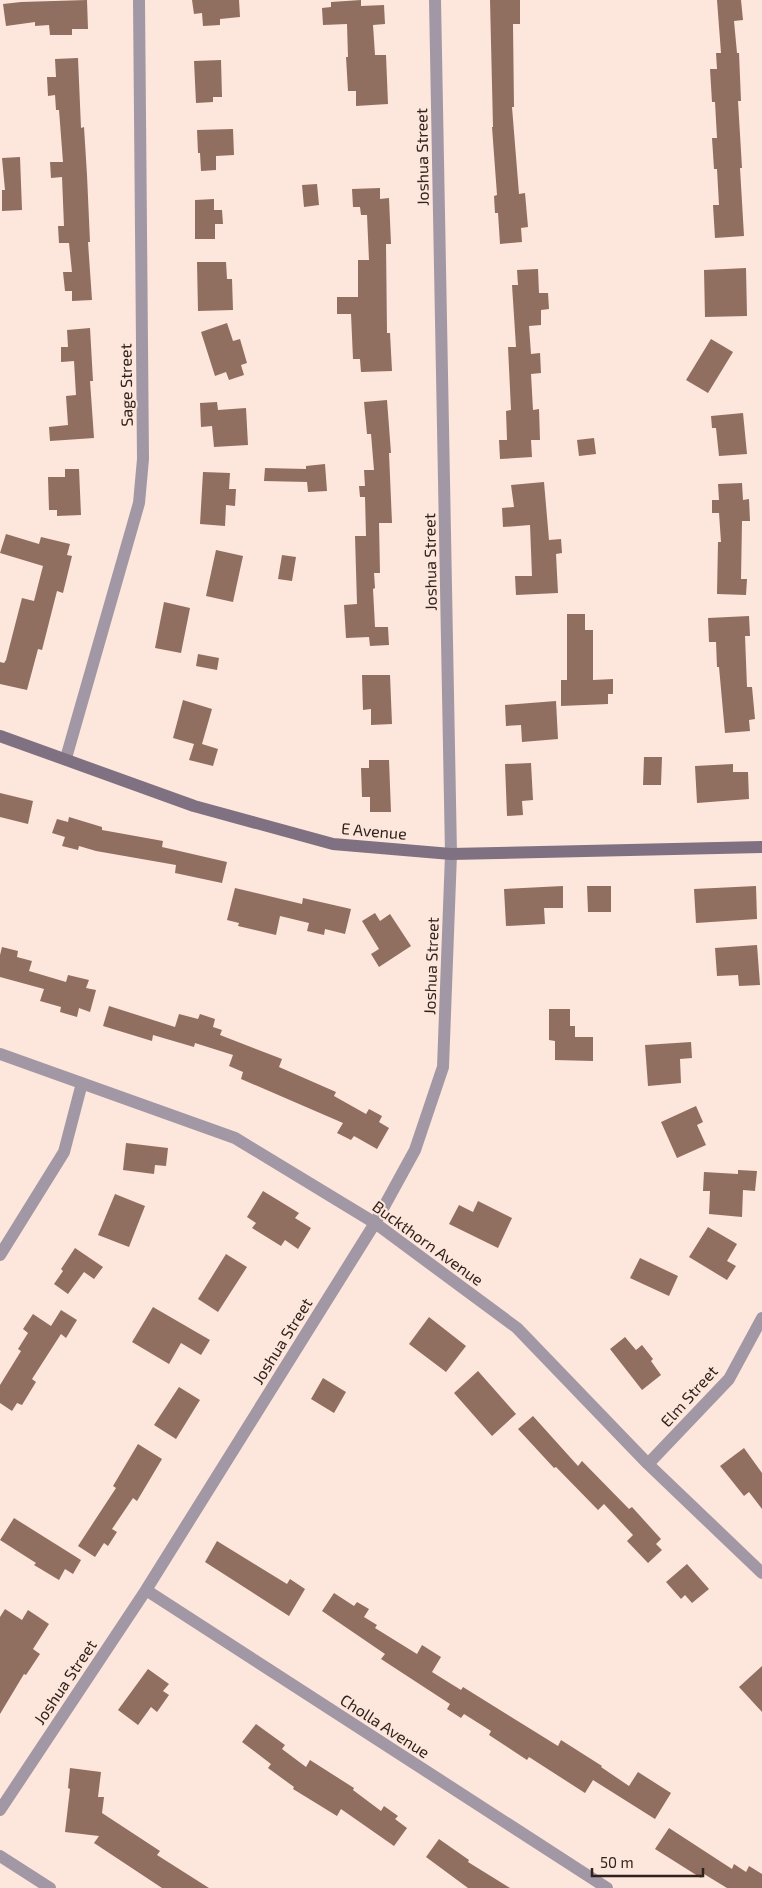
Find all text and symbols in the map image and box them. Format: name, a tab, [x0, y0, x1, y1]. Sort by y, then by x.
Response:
street label: Joshua Street	[411, 108, 432, 206]
street label: Sage Street	[115, 343, 136, 427]
street label: Joshua Street	[419, 513, 440, 611]
street label: E Avenue	[340, 818, 408, 843]
street label: Joshua Street	[419, 917, 442, 1015]
street label: Buckthorn Avenue	[369, 1196, 487, 1289]
street label: Joshua Street	[248, 1294, 316, 1387]
street label: Elm Street	[656, 1361, 721, 1430]
street label: Joshua Street	[29, 1636, 100, 1728]
street label: Cholla Avenue	[337, 1690, 433, 1761]
scale bar	[592, 1846, 703, 1878]
text: 50 m	[600, 1853, 634, 1871]

